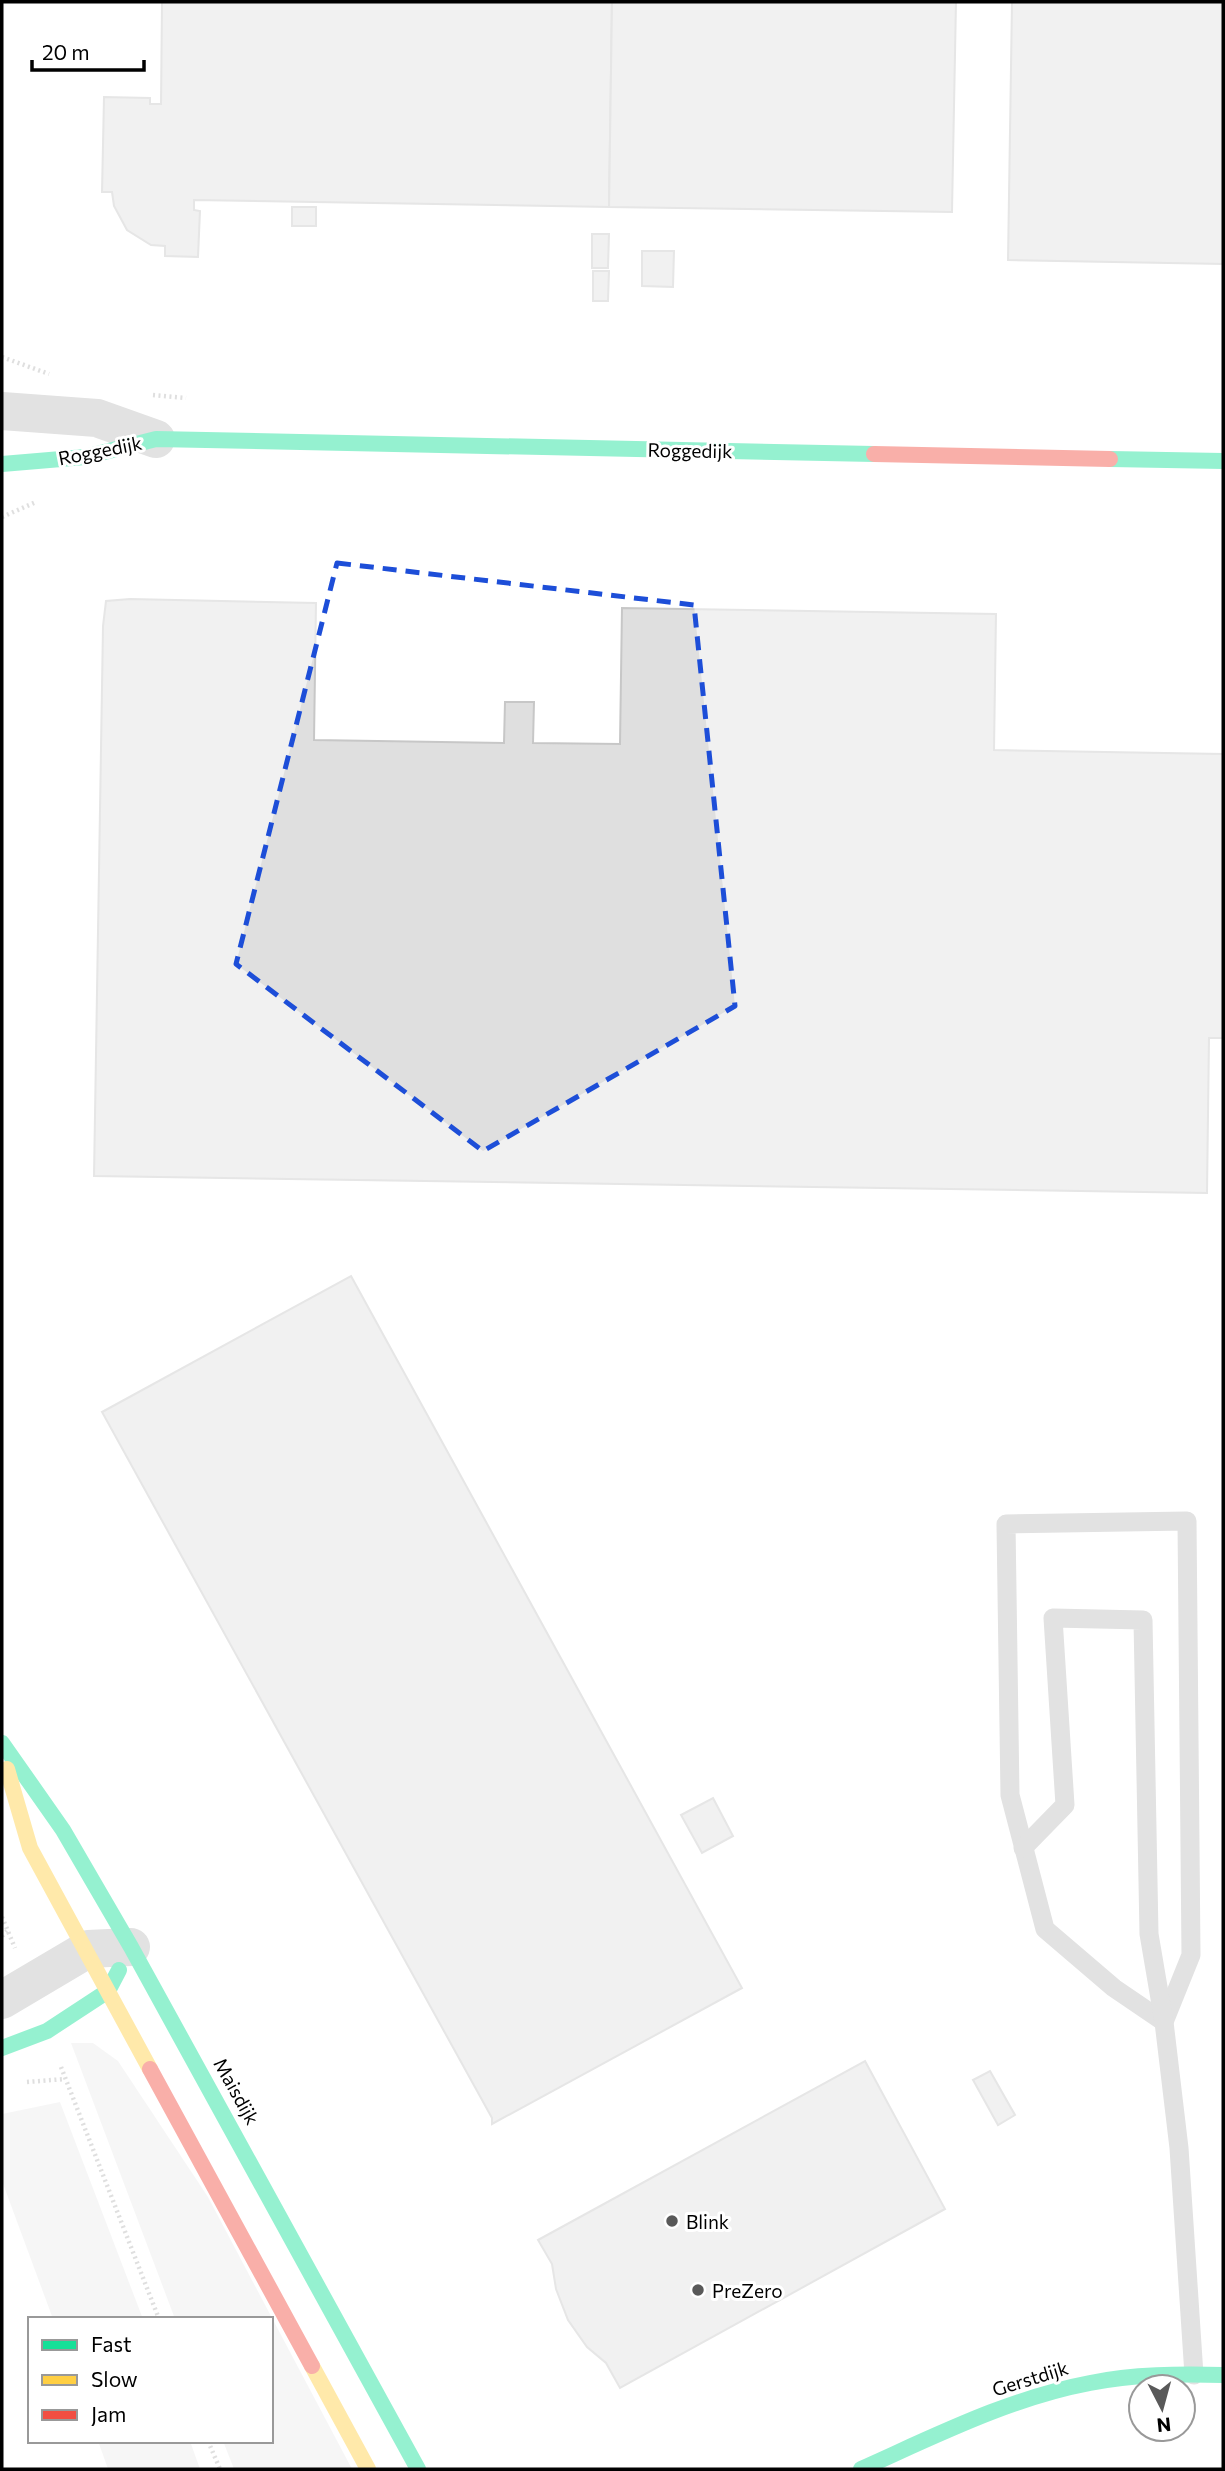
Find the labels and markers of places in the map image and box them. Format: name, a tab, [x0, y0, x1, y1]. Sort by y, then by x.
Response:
place label: Blink	[686, 2210, 729, 2233]
marker: Blink	[664, 2213, 680, 2229]
place label: PreZero	[712, 2279, 783, 2302]
marker: PreZero	[690, 2282, 706, 2298]

